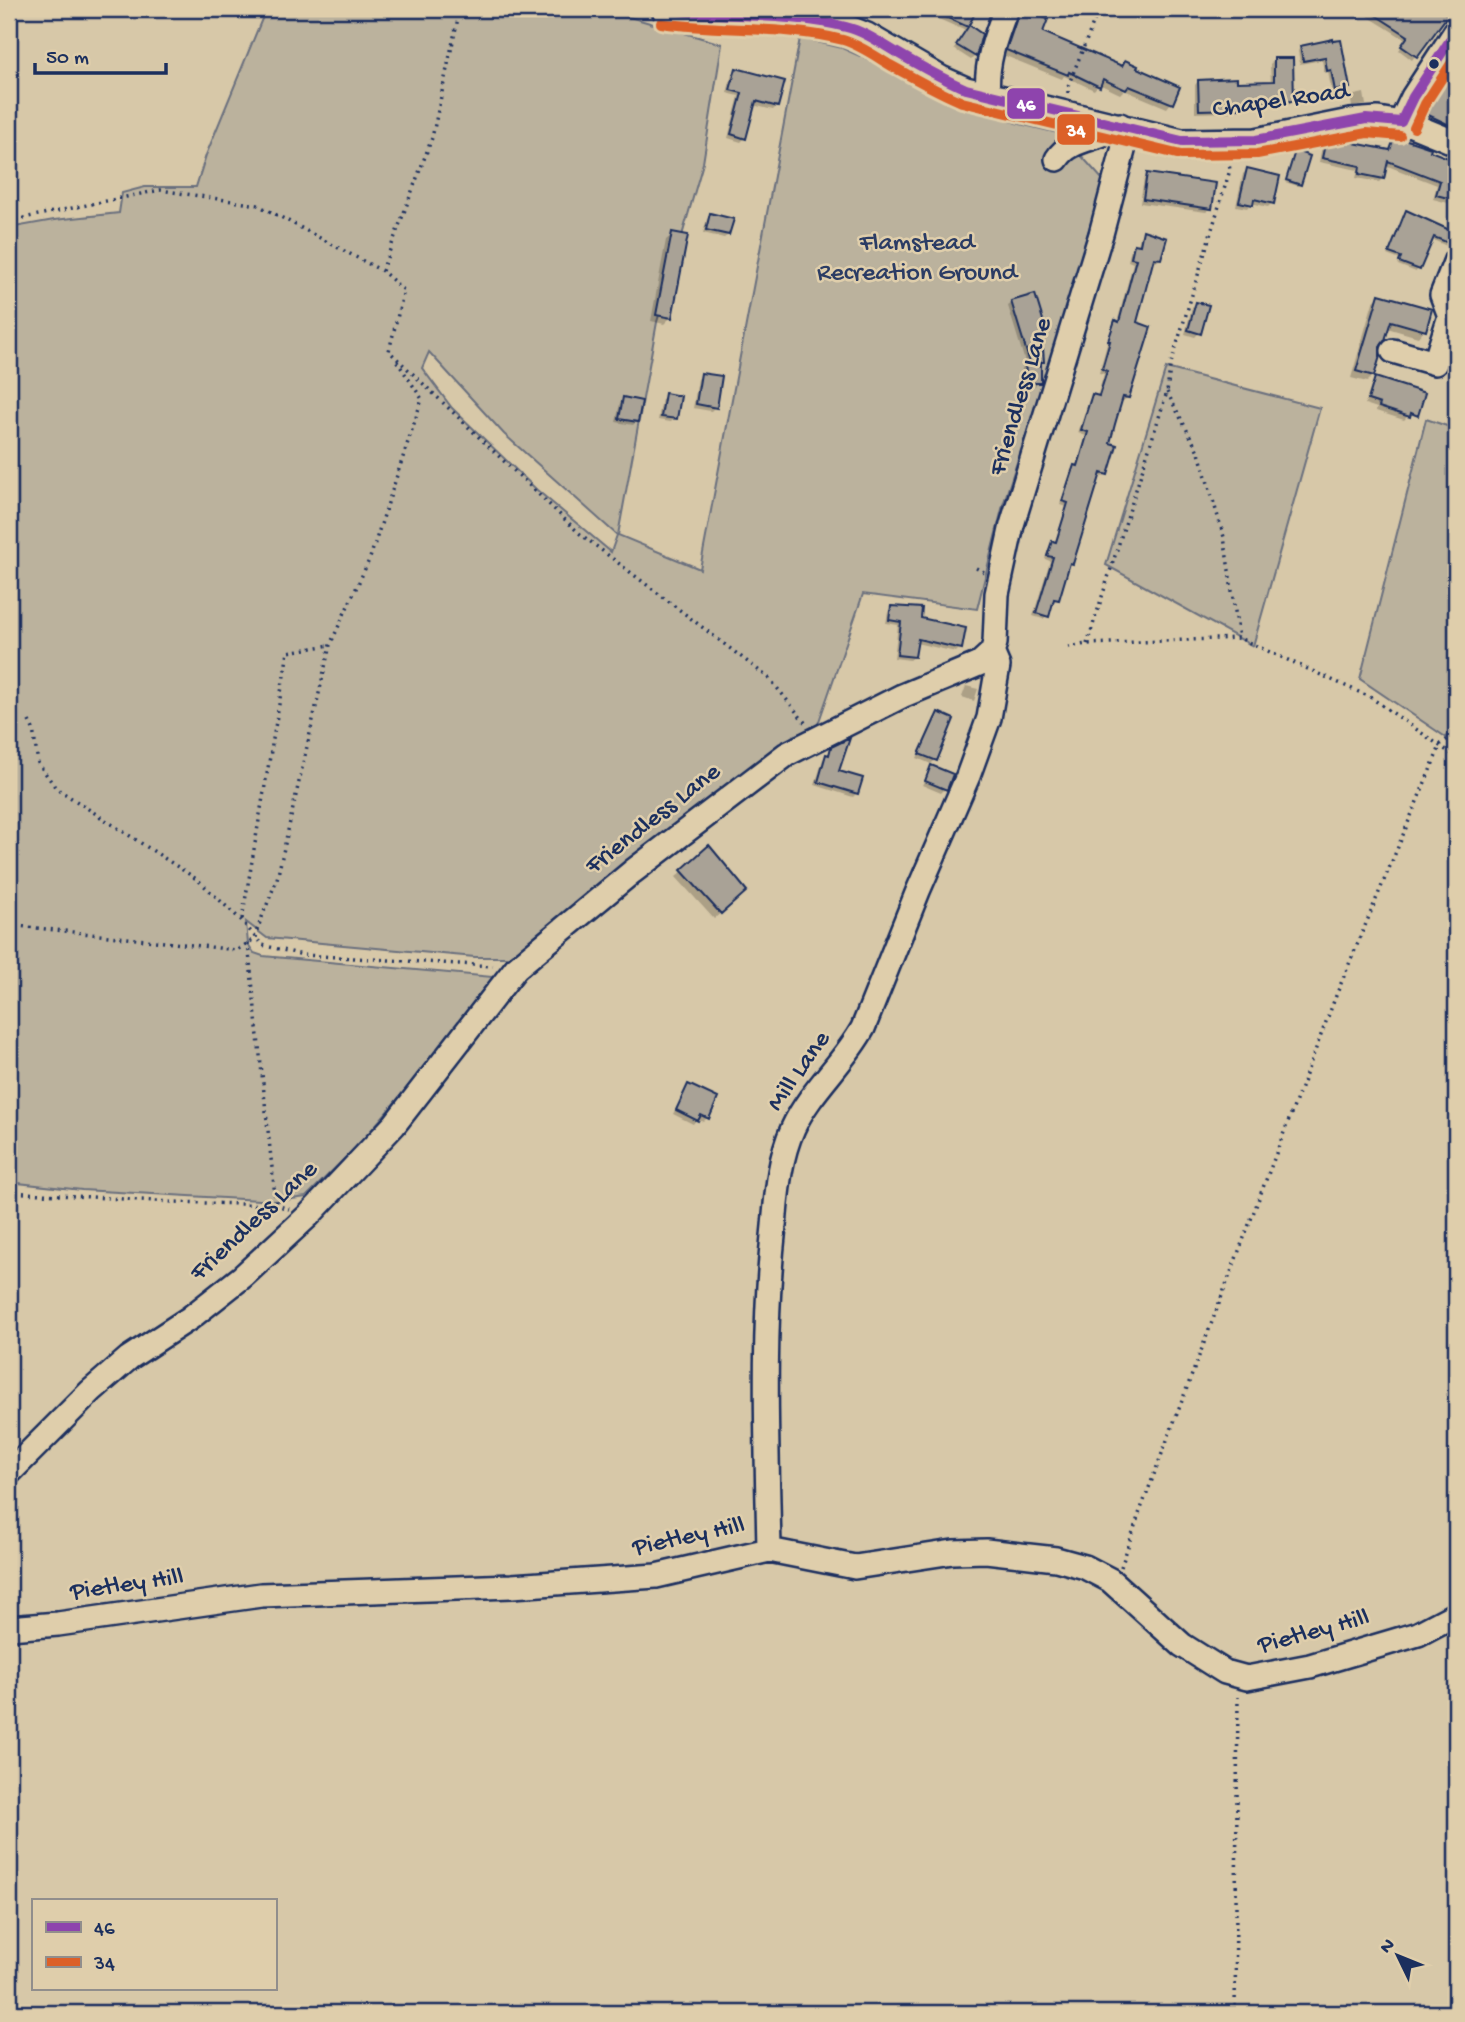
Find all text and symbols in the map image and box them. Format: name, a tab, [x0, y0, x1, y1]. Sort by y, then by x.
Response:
scale bar	[35, 32, 166, 76]
text: 50 m	[46, 47, 89, 72]
unlabelled marker	[1427, 57, 1441, 71]
street label: Chapel Road	[1211, 77, 1353, 127]
line badge: 46	[1006, 87, 1046, 120]
text: 46	[1016, 95, 1036, 118]
line badge: 34	[1056, 113, 1096, 146]
text: 34	[1066, 121, 1086, 144]
park label: Flamstead Recreation Ground	[817, 229, 1019, 290]
street label: Friendless Lane	[983, 314, 1061, 481]
street label: Friendless Lane	[579, 757, 728, 883]
street label: Mill Lane	[761, 1025, 839, 1118]
street label: Friendless Lane	[184, 1155, 326, 1290]
street label: Pietley Hill	[629, 1511, 748, 1565]
street label: Pietley Hill	[67, 1563, 186, 1609]
street label: Pietley Hill	[1254, 1603, 1373, 1663]
legend	[32, 1899, 276, 1990]
text: 46	[94, 1918, 115, 1943]
north arrow	[1364, 1920, 1434, 1990]
text: N	[1375, 1934, 1401, 1959]
text: 34	[93, 1953, 115, 1978]

